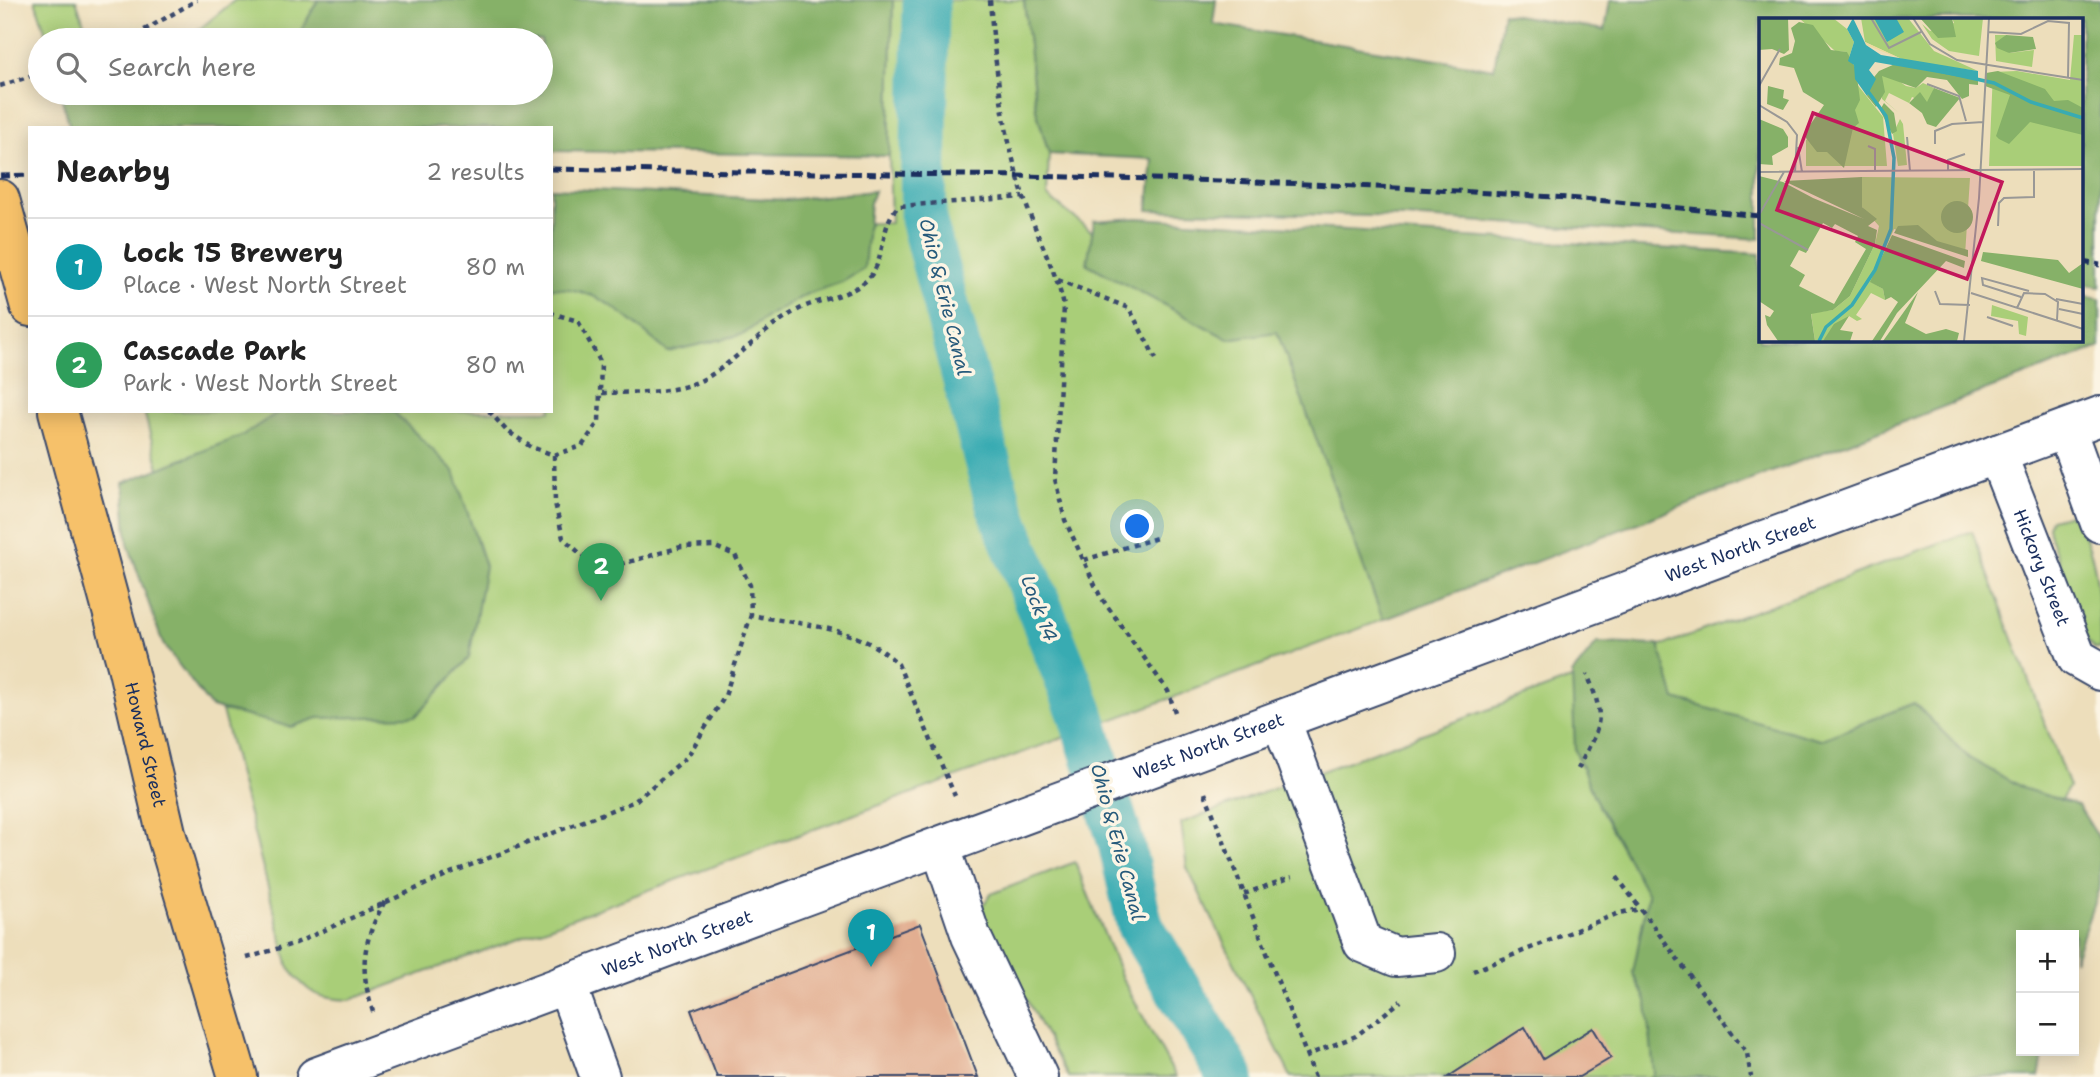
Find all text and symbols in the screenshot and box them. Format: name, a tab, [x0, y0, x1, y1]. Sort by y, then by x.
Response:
inset map	[1759, 18, 2082, 341]
search box	[28, 28, 553, 105]
icon: search	[52, 48, 90, 86]
text: Search here	[108, 49, 257, 84]
text: Nearby	[56, 151, 171, 192]
text: 2 results	[426, 157, 525, 187]
water label: Ohio & Erie Canal	[913, 216, 977, 378]
text: Lock 15 Brewery	[123, 235, 343, 270]
text: 1	[74, 252, 84, 282]
text: 80 m	[466, 252, 525, 282]
text: Place · West North Street	[123, 270, 407, 300]
text: Cascade Park	[123, 333, 307, 368]
text: 2	[71, 350, 87, 380]
text: 80 m	[466, 350, 525, 380]
text: Park · West North Street	[123, 368, 398, 398]
street label: Hickory Street	[2008, 505, 2075, 630]
your location	[1120, 509, 1154, 543]
street label: West North Street	[1662, 510, 1819, 588]
pin: 2	[578, 543, 624, 601]
water label: Lock 14	[1015, 571, 1063, 645]
street label: Howard Street	[119, 680, 172, 810]
street label: West North Street	[1130, 707, 1288, 785]
water label: Ohio & Erie Canal	[1085, 761, 1151, 923]
street label: West North Street	[598, 904, 756, 982]
pin: 1	[848, 909, 894, 967]
map controls	[2016, 930, 2079, 1056]
button: +	[2016, 930, 2079, 993]
button: −	[2016, 993, 2079, 1056]

